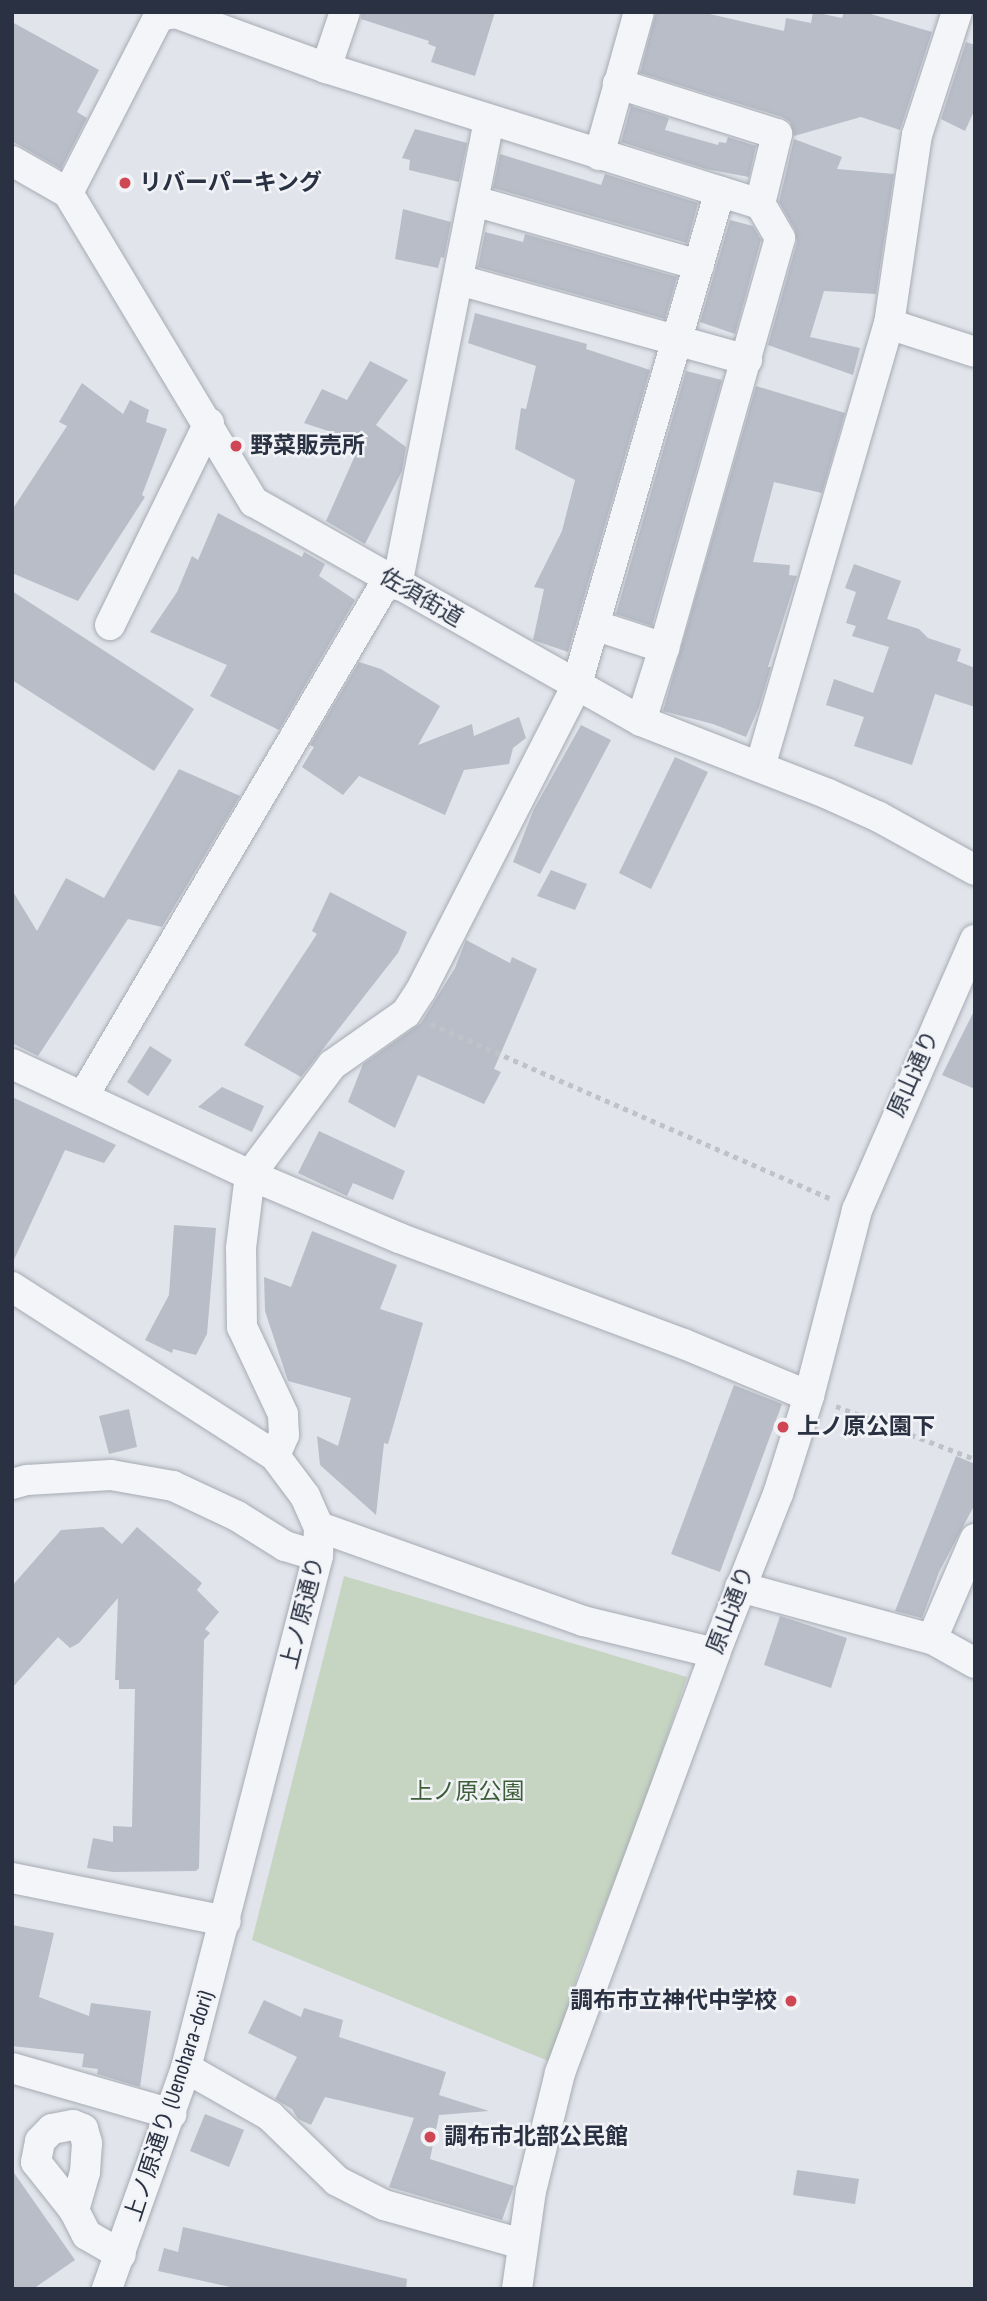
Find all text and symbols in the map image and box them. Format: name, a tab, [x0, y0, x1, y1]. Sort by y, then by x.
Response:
place label: リバーパーキング	[139, 169, 323, 197]
marker: リバーパーキング	[117, 175, 133, 191]
place label: 野菜販売所	[250, 432, 365, 460]
marker: 野菜販売所	[228, 438, 244, 454]
street label: 佐須街道	[374, 563, 468, 633]
street label: 原山通り	[883, 1026, 945, 1122]
place label: 上ノ原公園下	[797, 1413, 935, 1441]
marker: 上ノ原公園下	[775, 1419, 791, 1435]
street label: 上ノ原通り	[276, 1554, 330, 1672]
street label: 原山通り	[702, 1562, 760, 1658]
park label: 上ノ原公園	[410, 1778, 524, 1806]
street label: 上ノ原通り (Uenohara-dori)	[120, 1987, 220, 2225]
place label: 調布市立神代中学校	[570, 1987, 777, 2015]
marker: 調布市立神代中学校	[783, 1993, 799, 2009]
place label: 調布市北部公民館	[444, 2123, 628, 2151]
marker: 調布市北部公民館	[422, 2129, 438, 2145]

